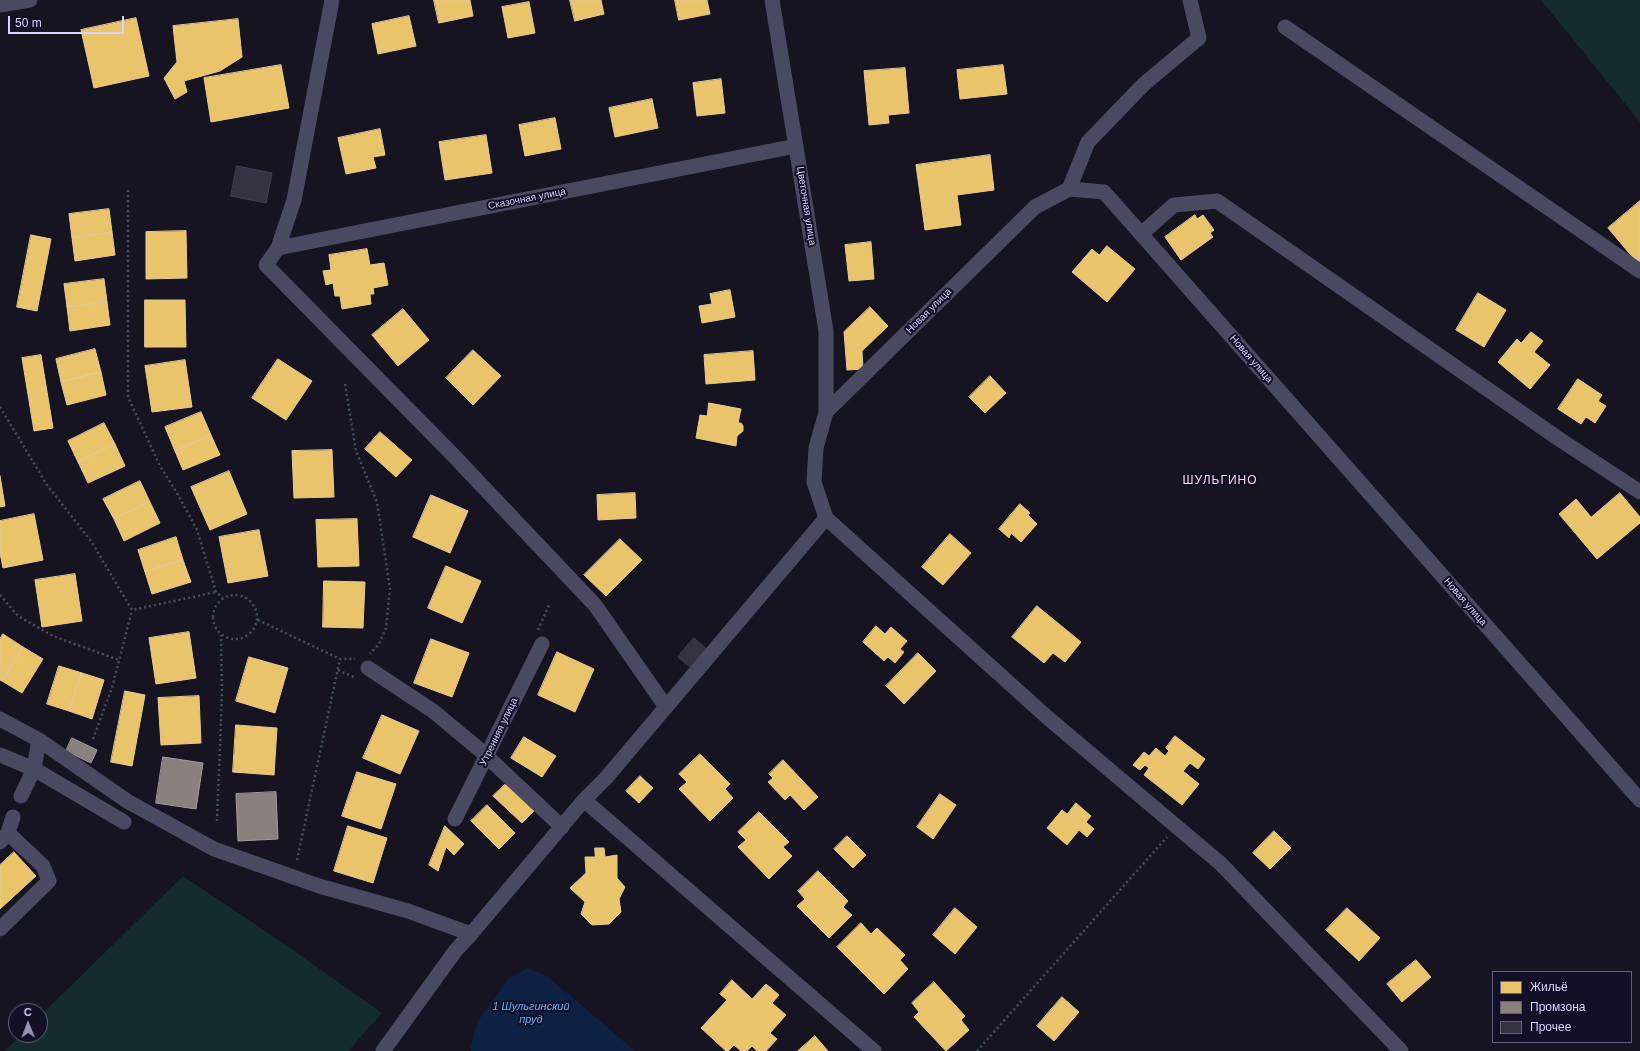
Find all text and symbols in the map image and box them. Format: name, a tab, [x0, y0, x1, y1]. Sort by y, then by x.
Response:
scale bar	[10, 8, 126, 34]
text: 50 m	[15, 16, 42, 30]
street label: Цветочная улица	[794, 166, 818, 246]
street label: Сказочная улица	[487, 186, 567, 212]
street label: Новая улица	[904, 286, 954, 336]
street label: Новая улица	[1227, 333, 1275, 385]
district label: ШУЛЬГИНО	[1182, 474, 1258, 488]
street label: Новая улица	[1441, 576, 1489, 628]
street label: Утренняя улица	[477, 696, 521, 768]
legend	[1492, 971, 1632, 1043]
text: Жильё	[1530, 980, 1568, 994]
water label: 1 Шульгинский пруд	[492, 1000, 570, 1026]
text: Промзона	[1530, 1000, 1585, 1014]
north arrow	[8, 1003, 48, 1043]
text: С	[24, 1006, 32, 1018]
text: Прочее	[1530, 1020, 1571, 1034]

